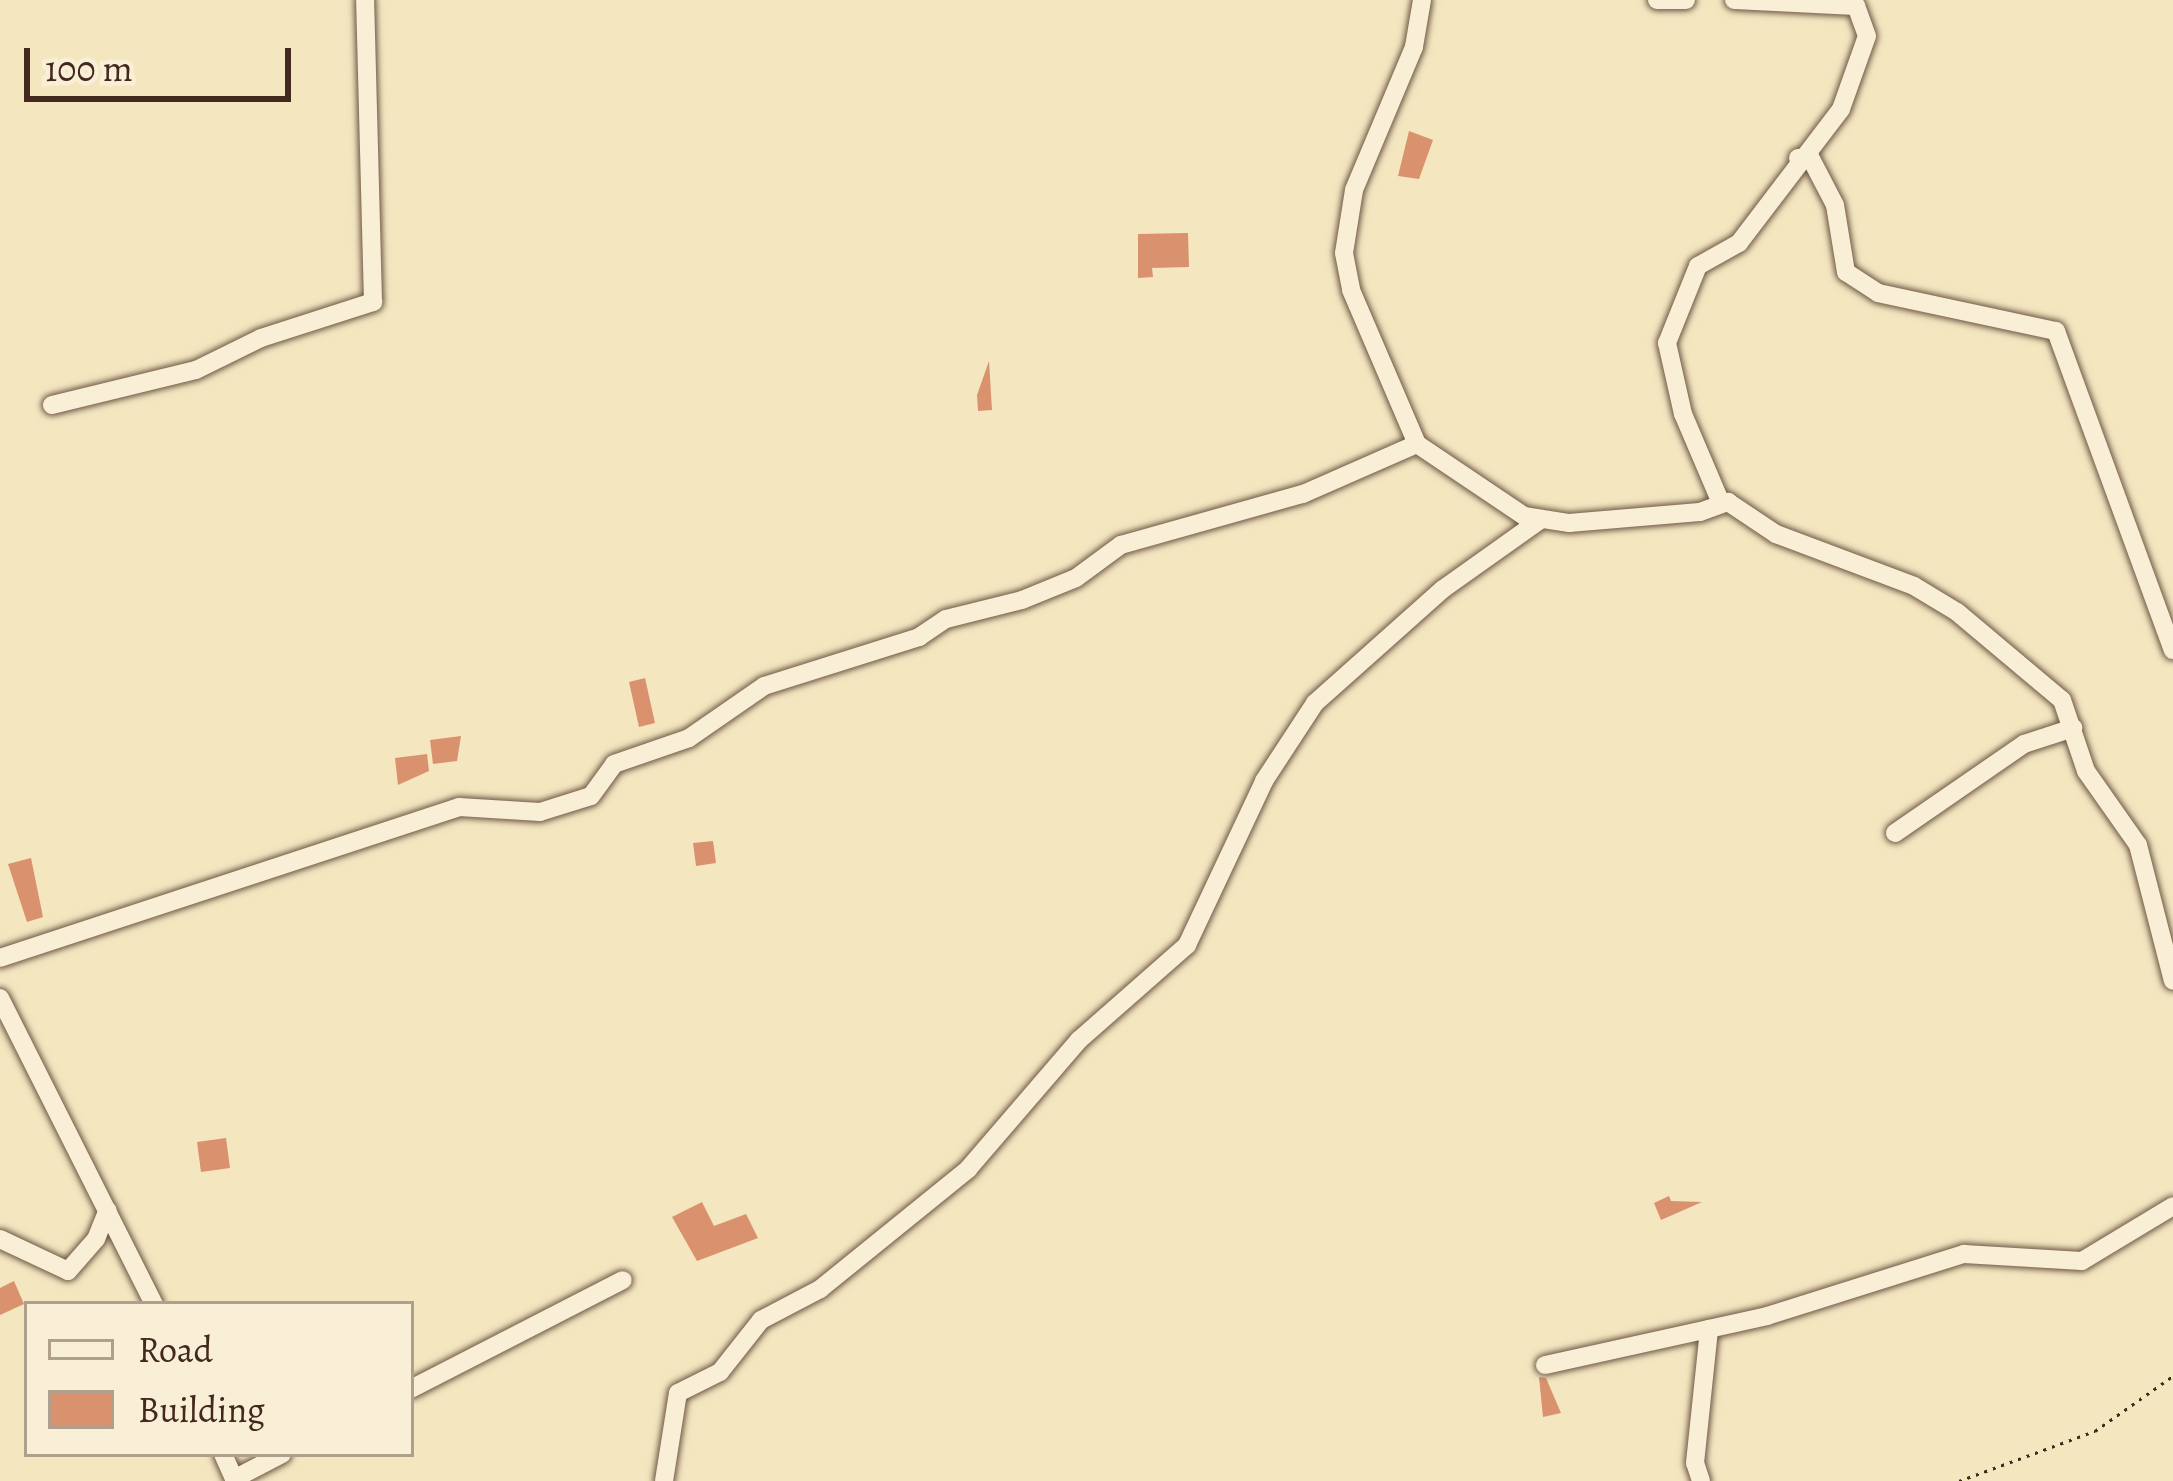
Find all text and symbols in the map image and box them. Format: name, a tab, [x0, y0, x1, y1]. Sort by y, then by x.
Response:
scale bar	[30, 24, 297, 98]
text: 100 m	[45, 44, 133, 93]
legend	[24, 1301, 414, 1457]
text: Road	[138, 1325, 213, 1374]
text: Building	[138, 1385, 265, 1434]

